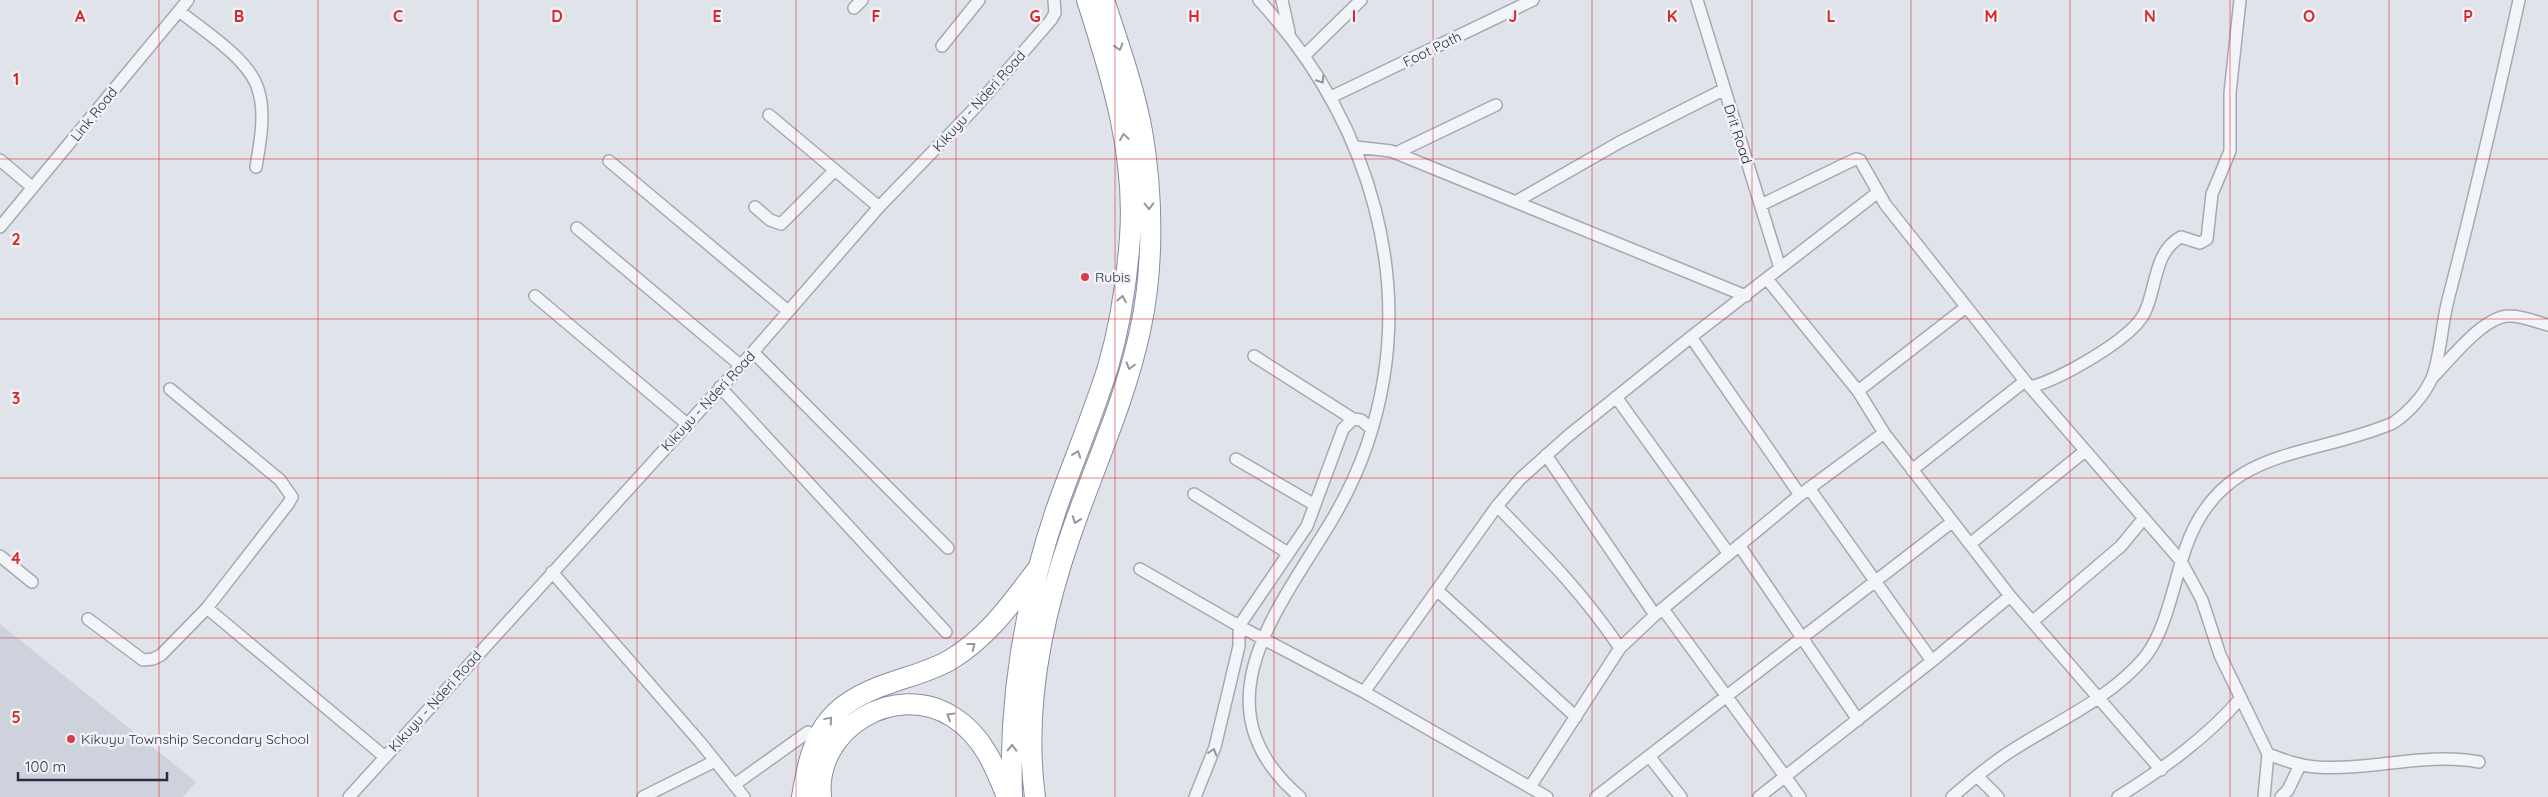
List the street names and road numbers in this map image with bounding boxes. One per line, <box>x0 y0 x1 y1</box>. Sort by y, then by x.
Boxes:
street label: Foot Path <box>1400 27 1464 71</box>
street label: Kikuyu - Nderi Road <box>929 47 1029 155</box>
street label: Link Road <box>67 83 121 145</box>
street label: Drit Road <box>1720 102 1756 166</box>
street label: Kikuyu - Nderi Road <box>657 347 759 455</box>
street label: Kikuyu - Nderi Road <box>385 647 485 755</box>

